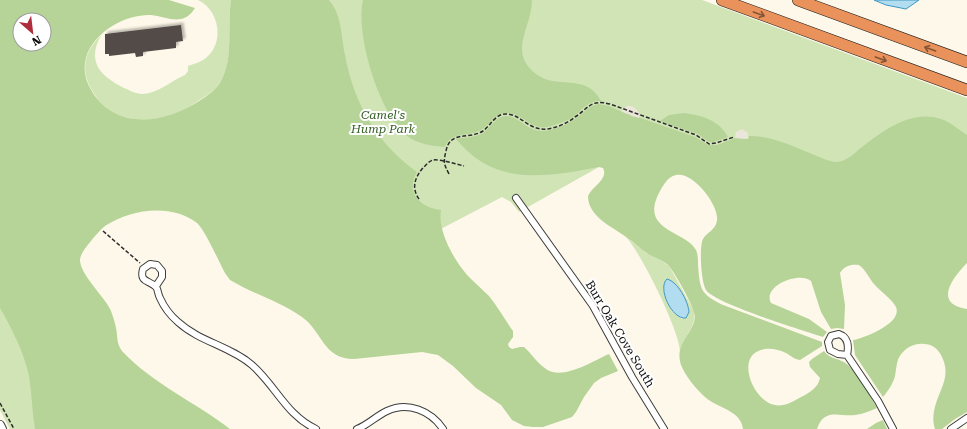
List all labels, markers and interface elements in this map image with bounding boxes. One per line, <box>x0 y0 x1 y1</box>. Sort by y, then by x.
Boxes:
one-way arrow <box>753 10 765 18</box>
north arrow <box>12 12 52 52</box>
text: N <box>29 33 43 48</box>
one-way arrow <box>924 45 937 52</box>
one-way arrow <box>875 55 887 63</box>
park label: Camel's Hump Park <box>350 108 416 136</box>
street label: Burr Oak Cove South <box>583 278 658 390</box>

